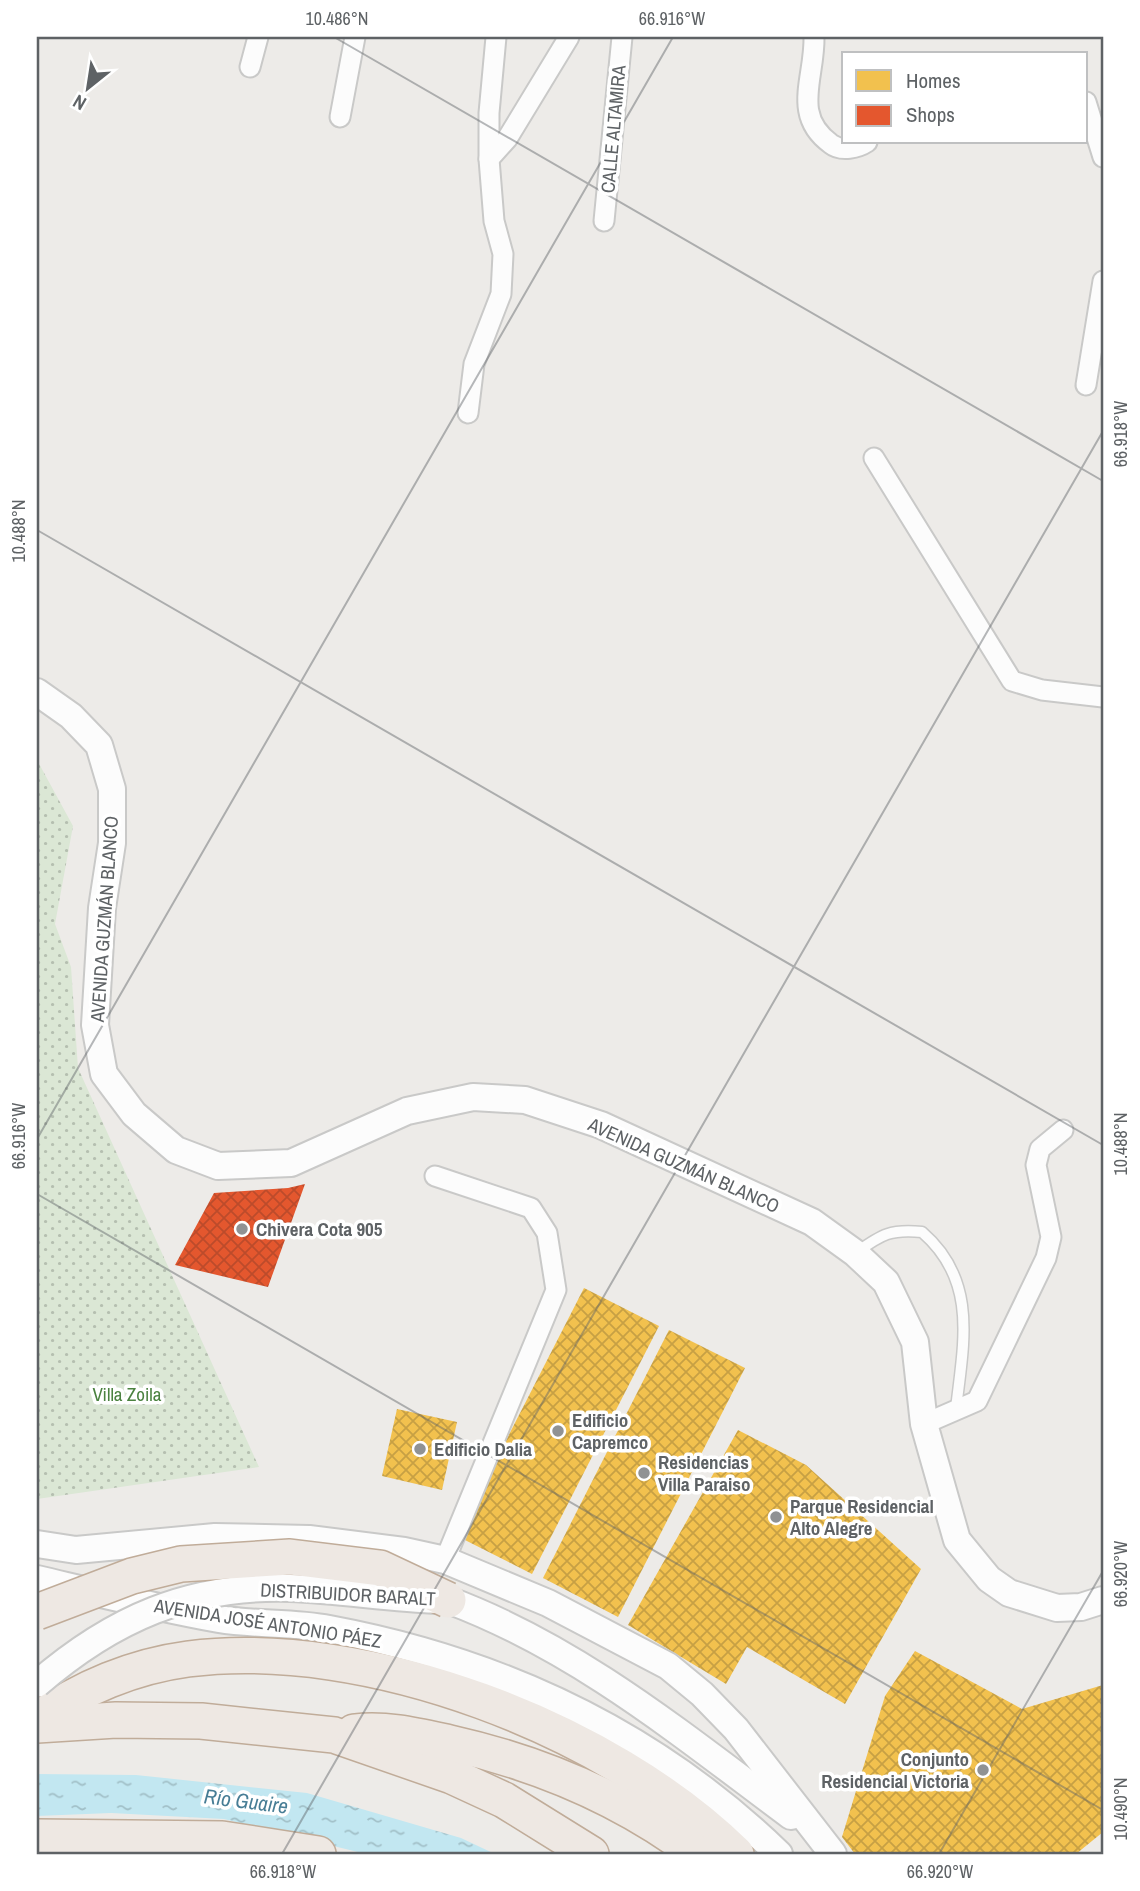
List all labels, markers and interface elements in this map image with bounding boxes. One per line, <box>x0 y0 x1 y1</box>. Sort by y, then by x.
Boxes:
text: 10.486°N <box>306 6 369 31</box>
text: 66.916°W <box>639 6 705 31</box>
north arrow <box>52 52 122 122</box>
legend <box>842 52 1088 144</box>
street label: CALLE ALTAMIRA <box>594 63 632 194</box>
text: Homes <box>906 66 961 95</box>
text: N <box>68 89 91 117</box>
text: Shops <box>906 100 955 129</box>
text: 66.918°W <box>1108 401 1133 467</box>
text: 10.488°N <box>6 500 31 563</box>
street label: AVENIDA GUZMÁN BLANCO <box>84 815 124 1024</box>
text: 66.916°W <box>6 1103 31 1169</box>
street label: AVENIDA GUZMÁN BLANCO <box>583 1111 784 1219</box>
text: 10.488°N <box>1108 1113 1133 1176</box>
place label: Chivera Cota 905 <box>256 1216 383 1242</box>
marker: Chivera Cota 905 <box>234 1221 250 1237</box>
park label: Villa Zoila <box>92 1381 162 1407</box>
place label: Edificio Capremco <box>572 1407 648 1455</box>
marker: Edificio Capremco <box>550 1423 566 1439</box>
place label: Edificio Dalia <box>434 1436 532 1462</box>
marker: Edificio Dalia <box>412 1441 428 1457</box>
place label: Residencias Villa Paraiso <box>658 1449 750 1497</box>
marker: Residencias Villa Paraiso <box>636 1465 652 1481</box>
place label: Parque Residencial Alto Alegre <box>790 1493 934 1541</box>
marker: Parque Residencial Alto Alegre <box>768 1509 784 1525</box>
text: 66.920°W <box>1108 1541 1133 1607</box>
street label: DISTRIBUIDOR BARALT <box>260 1576 437 1612</box>
street label: AVENIDA JOSÉ ANTONIO PÁEZ <box>152 1592 384 1654</box>
place label: Conjunto Residencial Victoria <box>821 1746 969 1794</box>
marker: Conjunto Residencial Victoria <box>975 1762 991 1778</box>
text: 10.490°N <box>1108 1778 1133 1841</box>
water label: Río Guaire <box>202 1781 290 1821</box>
text: 66.918°W <box>250 1859 316 1884</box>
text: 66.920°W <box>907 1859 973 1884</box>

